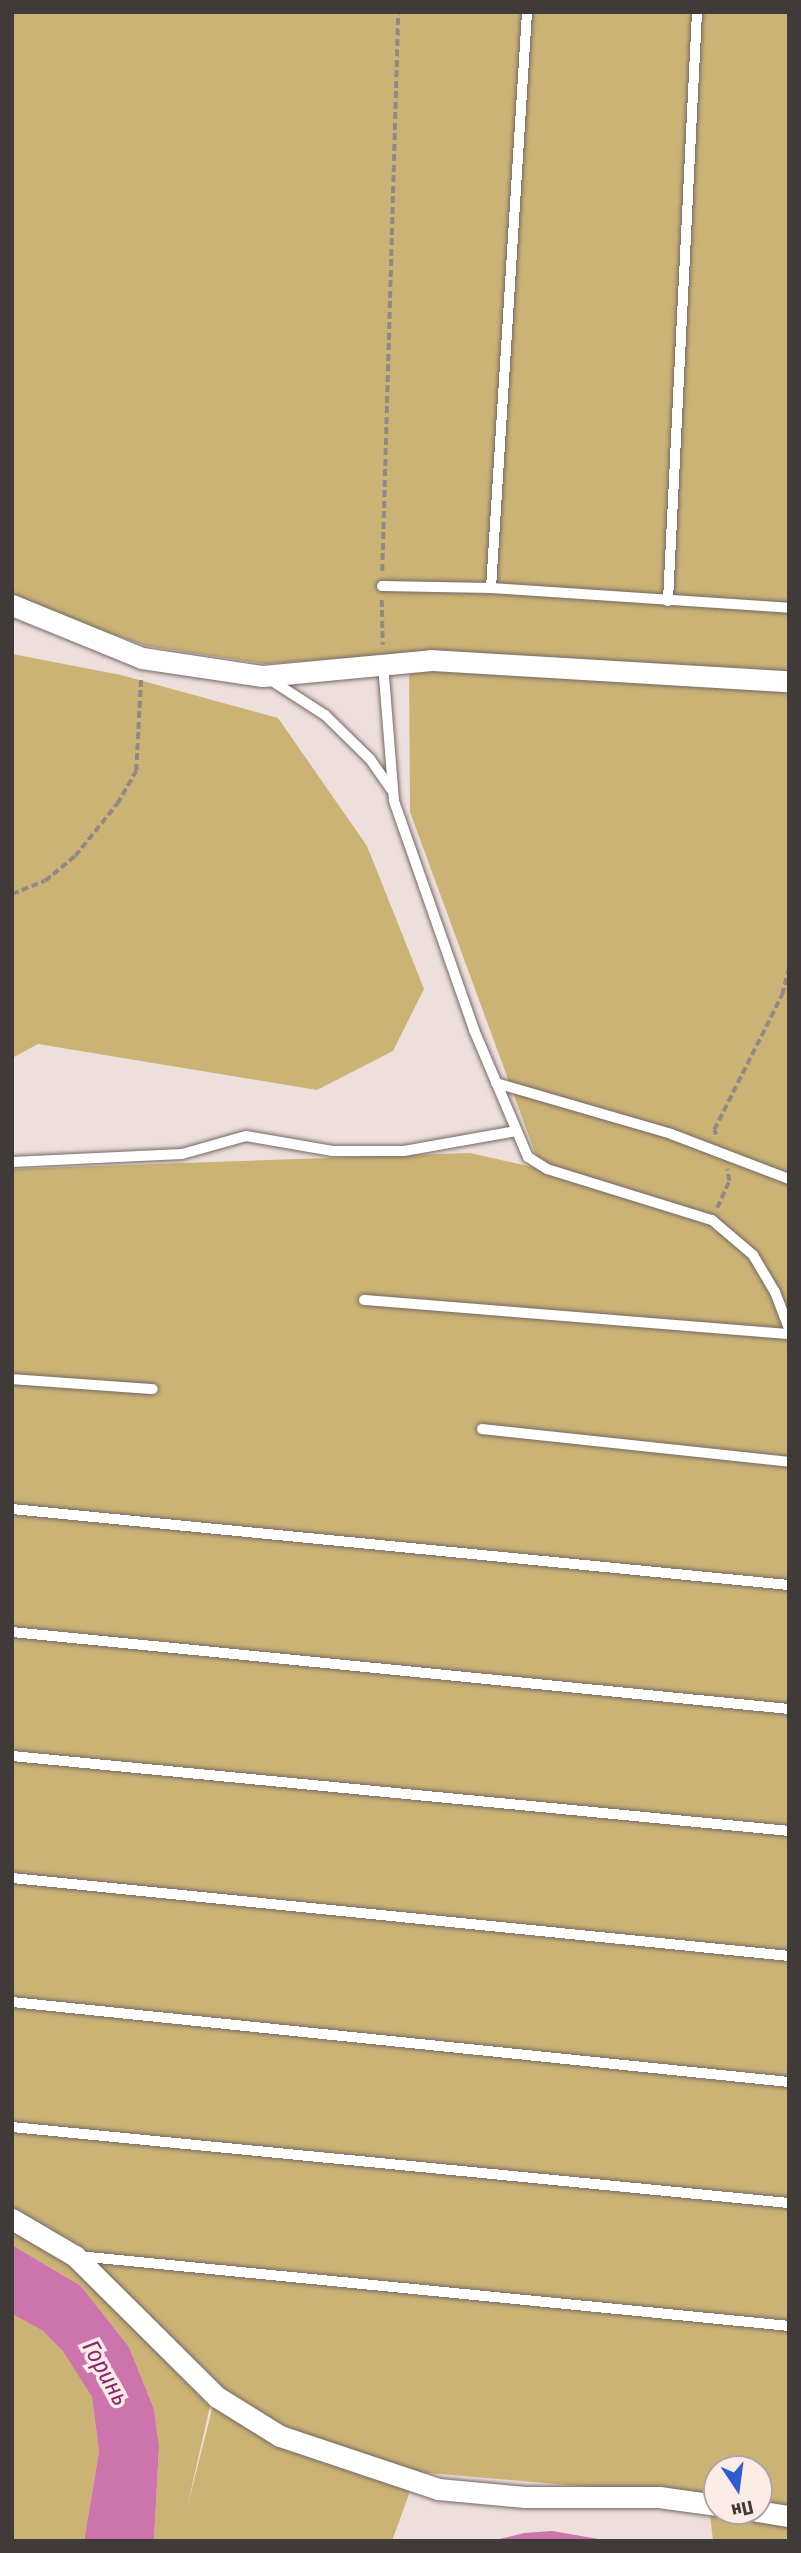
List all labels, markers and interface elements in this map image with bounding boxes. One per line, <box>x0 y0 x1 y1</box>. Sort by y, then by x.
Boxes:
water label: Горинь <box>75 2335 135 2411</box>
north arrow <box>703 2455 773 2525</box>
text: Пн <box>729 2495 755 2523</box>

